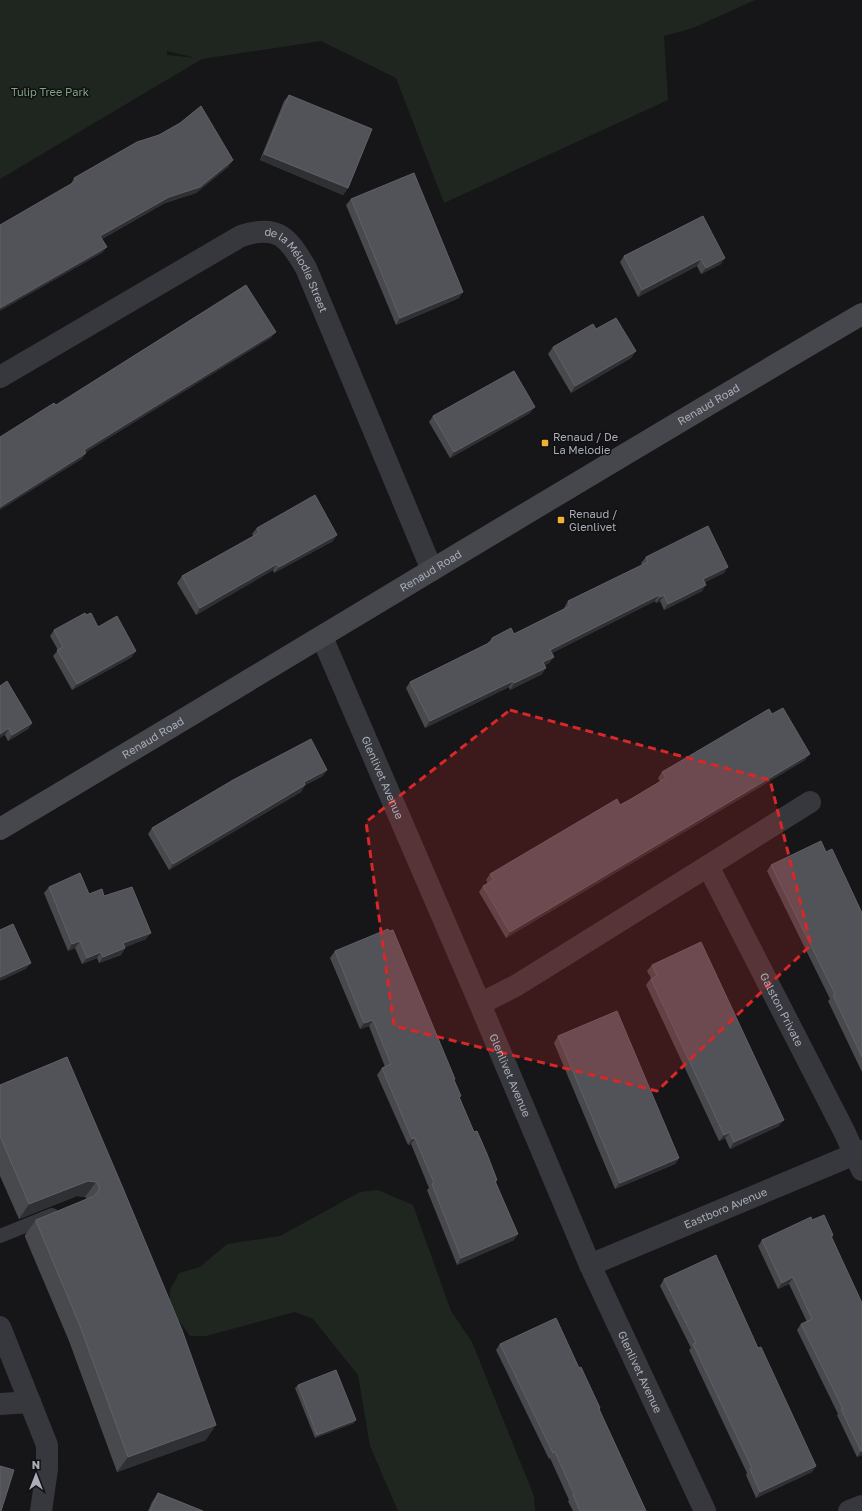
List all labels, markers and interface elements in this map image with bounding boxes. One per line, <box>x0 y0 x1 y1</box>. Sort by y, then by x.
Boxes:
park label: Tulip Tree Park <box>11 85 89 98</box>
street label: de la Mélodie Street <box>264 224 331 314</box>
street label: Renaud Road <box>675 381 742 427</box>
place label: Renaud / De La Melodie <box>553 430 618 456</box>
marker: Renaud / De La Melodie <box>540 438 550 448</box>
place label: Renaud / Glenlivet <box>569 507 617 533</box>
marker: Renaud / Glenlivet <box>556 515 566 525</box>
street label: Renaud Road <box>397 547 464 594</box>
street label: Renaud Road <box>119 714 186 761</box>
street label: Glenlivet Avenue <box>359 734 407 821</box>
street label: Galston Private <box>758 970 806 1048</box>
street label: Glenlivet Avenue <box>487 1032 534 1119</box>
street label: Eastboro Avenue <box>682 1185 769 1231</box>
street label: Glenlivet Avenue <box>616 1329 665 1415</box>
north arrow <box>16 1455 56 1495</box>
text: N <box>32 1458 40 1471</box>

